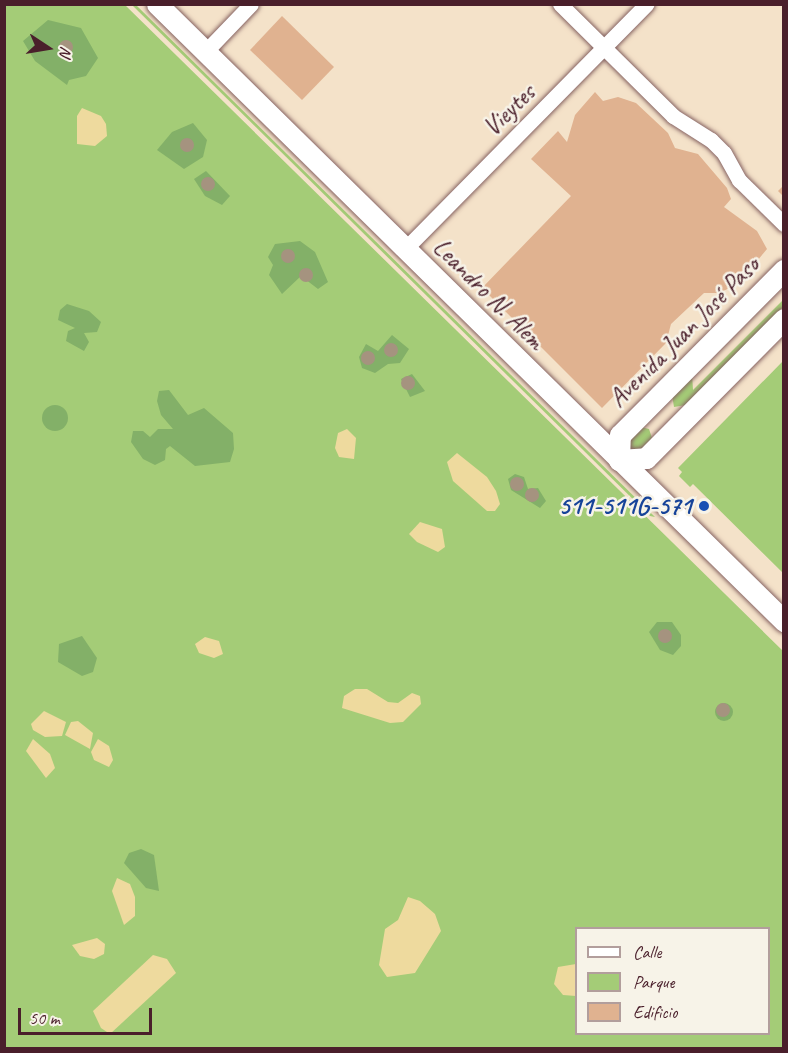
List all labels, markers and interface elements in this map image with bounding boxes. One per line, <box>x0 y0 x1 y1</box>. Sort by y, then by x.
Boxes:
north arrow <box>18 18 78 78</box>
text: N <box>55 45 76 59</box>
street label: Vieytes <box>476 77 542 143</box>
street label: Leandro N. Alem <box>427 232 551 356</box>
street label: Avenida Juan José Paso <box>602 250 766 414</box>
place label: 511-511G-571 <box>558 490 692 522</box>
marker: 511-511G-571 <box>697 499 711 513</box>
legend <box>575 927 770 1035</box>
text: Calle <box>633 941 661 963</box>
text: Parque <box>633 971 674 993</box>
scale bar <box>21 996 154 1034</box>
text: Edificio <box>633 1001 677 1023</box>
text: 50 m <box>29 1007 60 1029</box>

